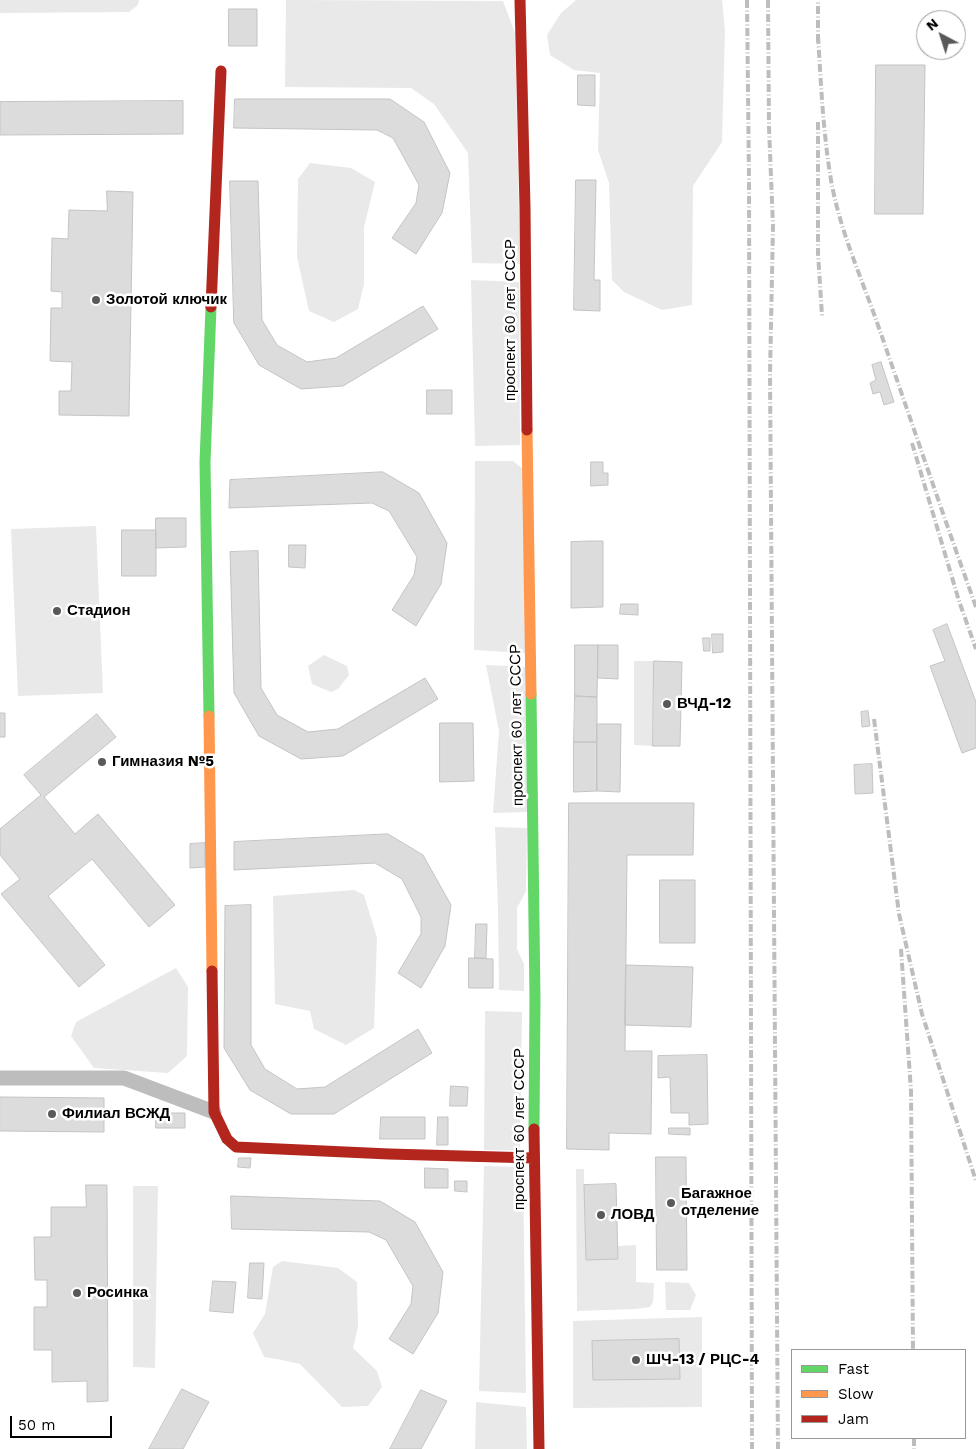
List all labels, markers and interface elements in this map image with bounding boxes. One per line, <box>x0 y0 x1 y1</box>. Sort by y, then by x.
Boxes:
north arrow <box>916 10 966 60</box>
text: N <box>923 15 941 34</box>
street label: проспект 60 лет СССР <box>502 239 520 401</box>
place label: Золотой ключик <box>106 291 227 309</box>
marker: Золотой ключик <box>90 294 102 306</box>
place label: Стадион <box>67 602 130 620</box>
marker: Стадион <box>51 605 63 617</box>
street label: проспект 60 лет СССР <box>507 644 527 806</box>
place label: ВЧД-12 <box>677 695 731 713</box>
marker: ВЧД-12 <box>661 698 673 710</box>
place label: Гимназия №5 <box>112 753 214 771</box>
marker: Гимназия №5 <box>96 756 108 768</box>
street label: проспект 60 лет СССР <box>511 1048 529 1210</box>
place label: Филиал ВСЖД <box>62 1105 170 1123</box>
marker: Филиал ВСЖД <box>46 1108 58 1120</box>
place label: Багажное отделение <box>681 1185 759 1220</box>
marker: Багажное отделение <box>665 1197 677 1209</box>
place label: ЛОВД <box>611 1206 655 1224</box>
marker: ЛОВД <box>595 1209 607 1221</box>
place label: Росинка <box>87 1284 148 1302</box>
marker: Росинка <box>71 1287 83 1299</box>
legend <box>791 1349 966 1439</box>
place label: ШЧ-13 / РЦС-4 <box>646 1351 759 1369</box>
marker: ШЧ-13 / РЦС-4 <box>630 1354 642 1366</box>
text: Fast <box>838 1360 869 1378</box>
text: Slow <box>838 1385 874 1403</box>
scale bar <box>12 1406 115 1438</box>
text: Jam <box>838 1410 869 1428</box>
text: 50 m <box>18 1416 55 1434</box>

